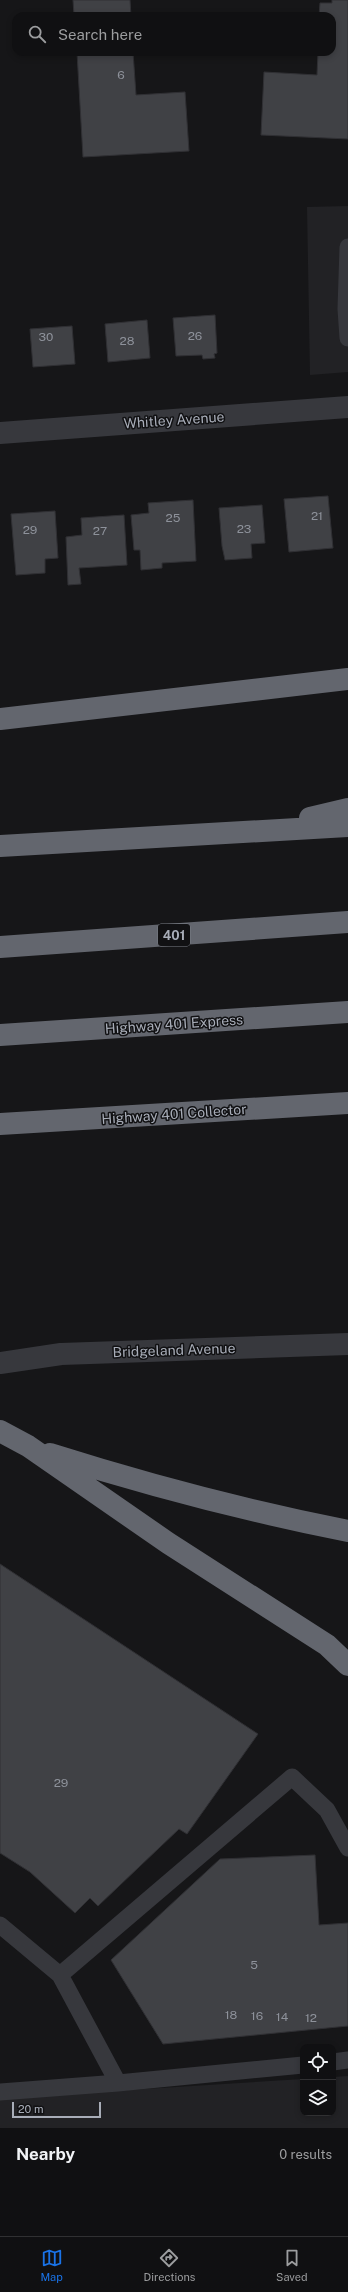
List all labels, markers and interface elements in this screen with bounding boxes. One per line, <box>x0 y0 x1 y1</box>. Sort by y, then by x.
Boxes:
search box <box>12 12 336 56</box>
icon: search <box>26 23 48 45</box>
text: Search here <box>58 26 142 43</box>
house number: 6 <box>117 68 125 82</box>
house number: 26 <box>188 329 202 343</box>
house number: 30 <box>39 330 53 344</box>
house number: 28 <box>120 334 135 348</box>
street label: Whitley Avenue <box>123 408 225 432</box>
house number: 21 <box>311 509 323 523</box>
house number: 25 <box>166 511 181 525</box>
house number: 23 <box>237 522 251 536</box>
house number: 29 <box>23 523 37 537</box>
house number: 27 <box>93 524 107 538</box>
road number: 401 <box>158 924 190 946</box>
street label: Highway 401 Express <box>104 1011 244 1037</box>
street label: Highway 401 Collector <box>101 1101 247 1127</box>
street label: Bridgeland Avenue <box>112 1340 236 1360</box>
house number: 29 <box>54 1776 68 1790</box>
house number: 5 <box>250 1958 258 1972</box>
house number: 18 <box>225 2008 238 2022</box>
house number: 16 <box>251 2009 263 2023</box>
house number: 14 <box>276 2010 289 2024</box>
house number: 12 <box>305 2011 317 2025</box>
map controls <box>300 2044 336 2116</box>
button: locate <box>300 2044 336 2080</box>
button: layers <box>300 2080 336 2116</box>
scale bar <box>12 2100 101 2119</box>
text: 20 m <box>18 2103 43 2115</box>
text: Nearby <box>16 2144 75 2164</box>
text: 0 results <box>279 2147 332 2162</box>
tab: Map <box>40 2247 63 2283</box>
tab: Directions <box>144 2247 195 2283</box>
tab: Saved <box>276 2247 308 2283</box>

